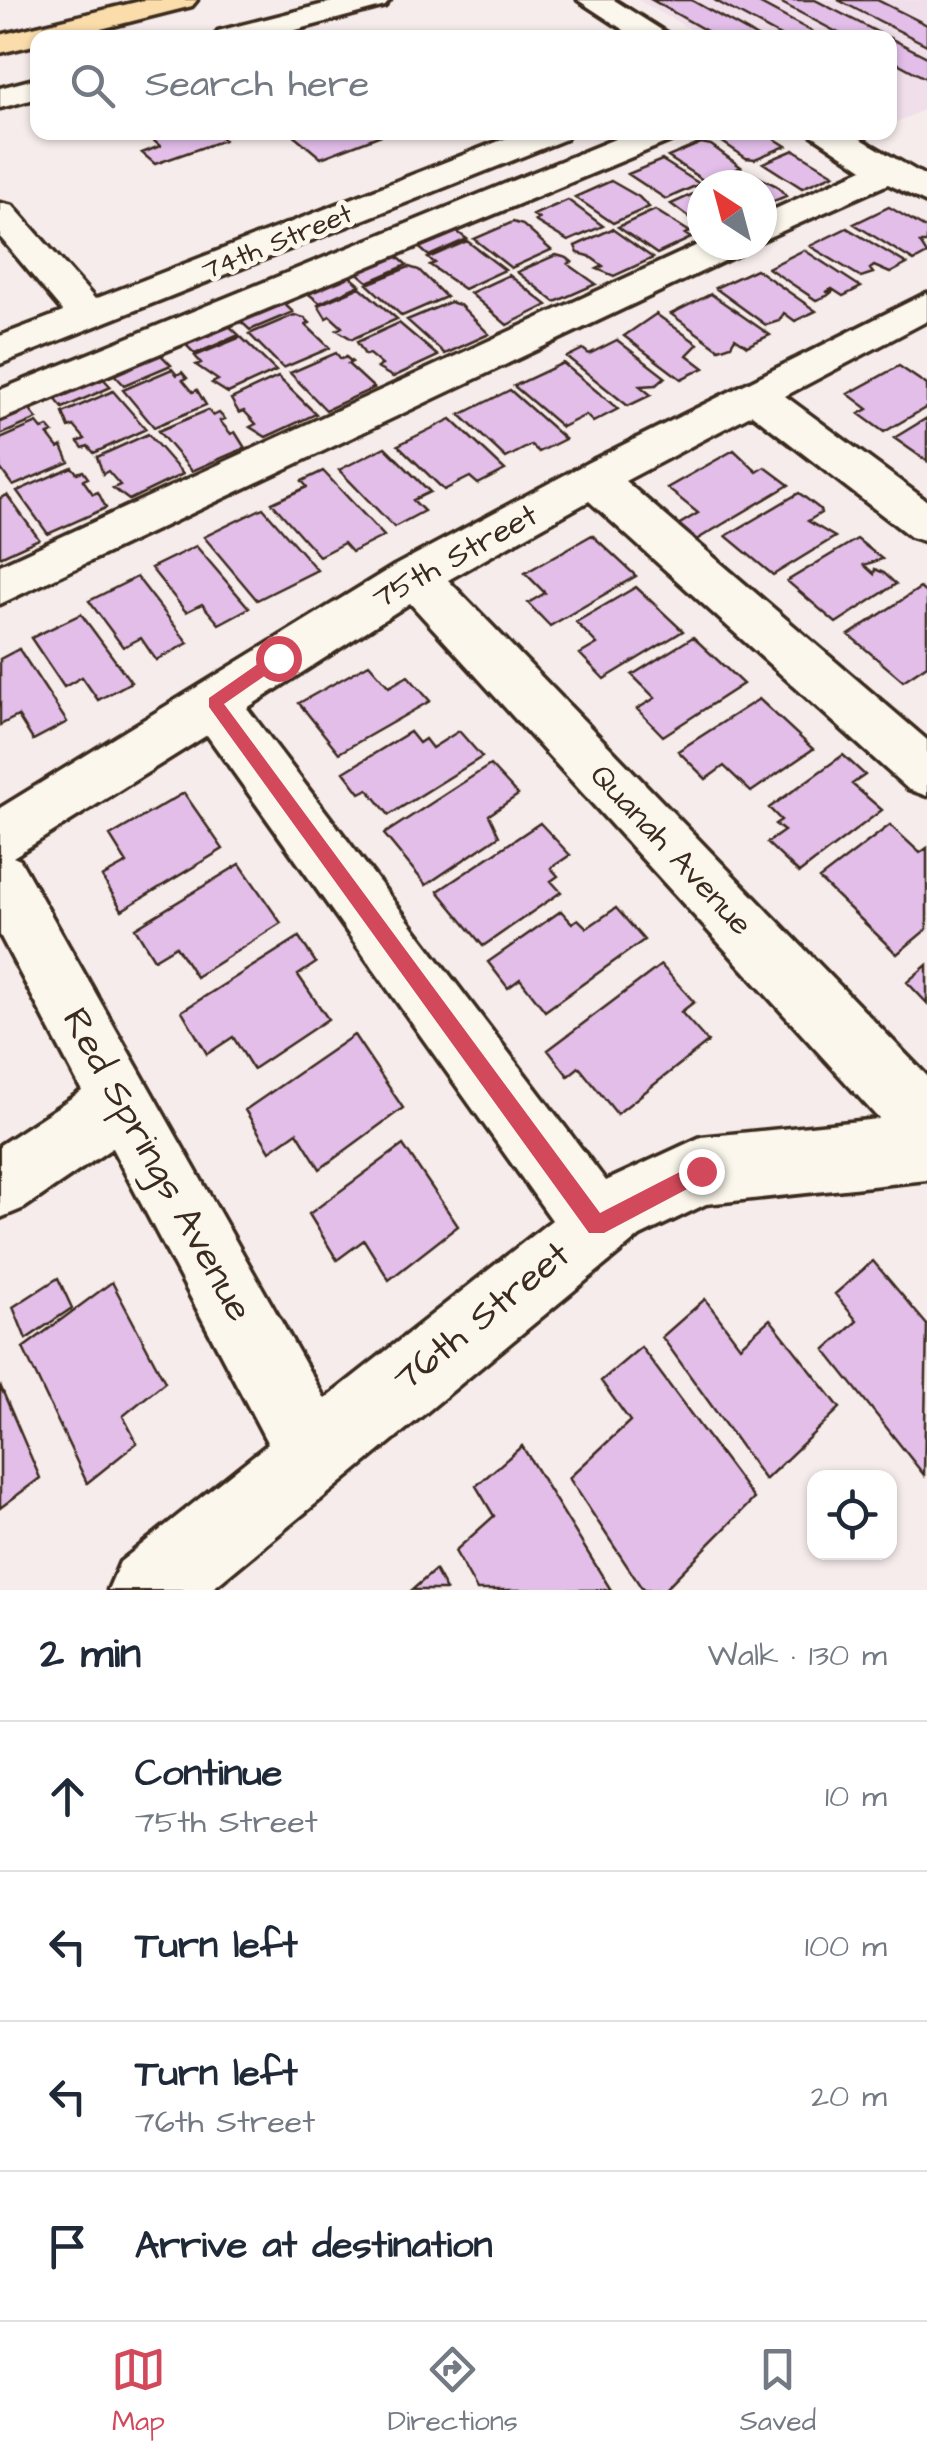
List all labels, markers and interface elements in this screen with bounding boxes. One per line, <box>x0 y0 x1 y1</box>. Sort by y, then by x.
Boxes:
search box <box>30 30 897 140</box>
icon: search <box>65 58 120 113</box>
text: Search here <box>145 59 369 111</box>
north arrow <box>687 170 777 260</box>
street label: 74th Street <box>196 194 359 290</box>
street label: 75th Street <box>364 493 546 621</box>
route start <box>256 636 302 682</box>
street label: Quanah Avenue <box>579 754 763 946</box>
street label: Red Springs Avenue <box>49 999 265 1331</box>
route end <box>679 1149 725 1195</box>
street label: 76th Street <box>383 1230 581 1404</box>
map controls <box>807 1470 897 1560</box>
button: locate <box>807 1470 897 1560</box>
text: 2 min <box>40 1626 141 1684</box>
text: Walk · 130 m <box>708 1633 887 1678</box>
text: Continue <box>135 1748 282 1800</box>
icon: ahead <box>40 1769 95 1824</box>
text: 10 m <box>825 1774 887 1819</box>
text: 75th Street <box>135 1800 318 1845</box>
icon: left <box>40 1919 95 1974</box>
text: Turn left <box>135 1920 298 1972</box>
text: 100 m <box>805 1924 887 1969</box>
text: Turn left <box>135 2048 298 2100</box>
icon: left <box>40 2069 95 2124</box>
text: 20 m <box>811 2074 887 2119</box>
text: 76th Street <box>135 2100 315 2145</box>
icon: arrive <box>40 2219 95 2274</box>
text: Arrive at destination <box>135 2220 492 2272</box>
tab: Map <box>111 2342 166 2441</box>
tab: Directions <box>388 2342 518 2441</box>
tab: Saved <box>740 2342 816 2441</box>

